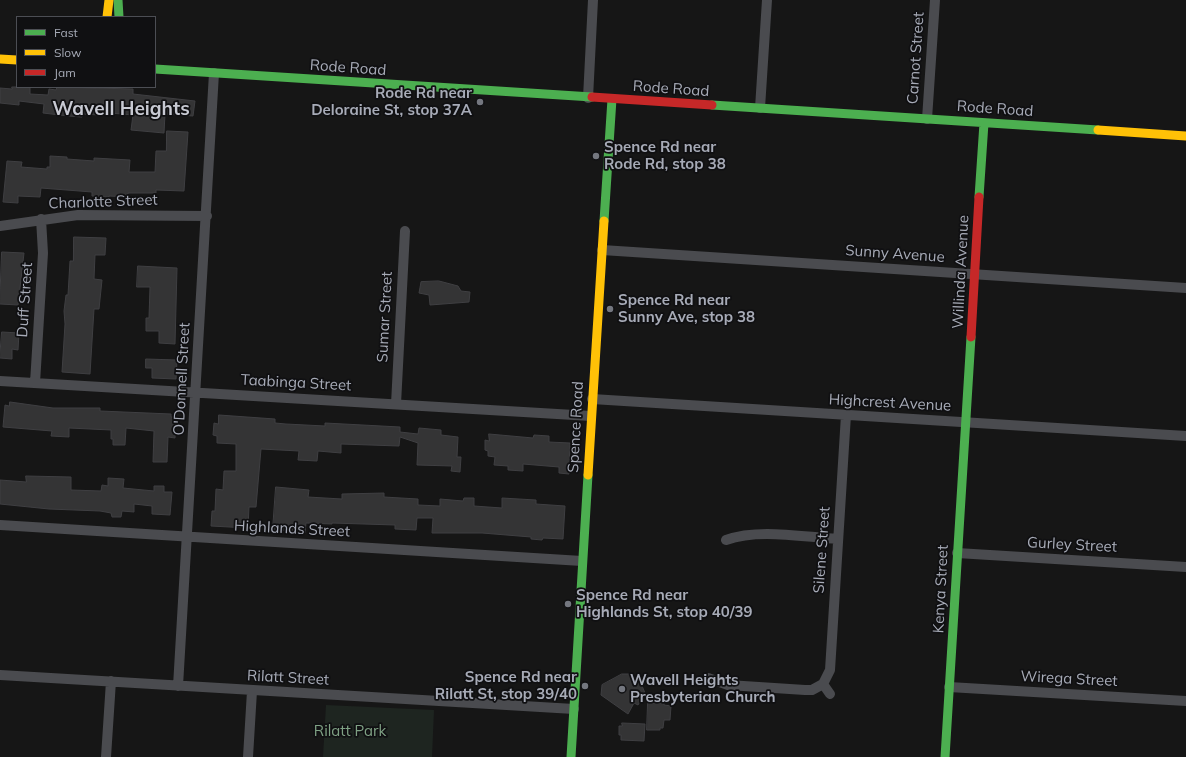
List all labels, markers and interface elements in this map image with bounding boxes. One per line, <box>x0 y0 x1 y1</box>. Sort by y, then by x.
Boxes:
street label: Carnot Street <box>904 11 928 105</box>
legend <box>16 16 156 88</box>
text: Fast <box>54 25 78 40</box>
text: Slow <box>54 45 82 60</box>
street label: Rode Road <box>309 56 387 80</box>
text: Jam <box>54 65 76 80</box>
street label: Rode Road <box>632 77 710 101</box>
place label: Rode Rd near Deloraine St, stop 37A <box>311 84 472 119</box>
marker: Rode Rd near Deloraine St, stop 37A <box>475 97 485 107</box>
street label: Rode Road <box>956 97 1034 121</box>
district label: Wavell Heights <box>52 98 190 120</box>
place label: Spence Rd near Rode Rd, stop 38 <box>604 138 726 173</box>
marker: Spence Rd near Rode Rd, stop 38 <box>591 151 601 161</box>
street label: Charlotte Street <box>48 191 158 213</box>
street label: Willinda Avenue <box>949 215 973 329</box>
street label: Sunny Avenue <box>845 242 945 266</box>
street label: Duff Street <box>13 262 37 338</box>
street label: Sumar Street <box>374 271 396 363</box>
place label: Spence Rd near Sunny Ave, stop 38 <box>618 291 755 326</box>
marker: Spence Rd near Sunny Ave, stop 38 <box>605 304 615 314</box>
street label: O'Donnell Street <box>170 322 194 436</box>
street label: Taabinga Street <box>240 371 352 395</box>
street label: Spence Road <box>565 381 587 473</box>
street label: Highcrest Avenue <box>828 391 952 415</box>
street label: Silene Street <box>810 506 834 594</box>
street label: Highlands Street <box>234 517 350 541</box>
street label: Gurley Street <box>1027 534 1117 556</box>
street label: Kenya Street <box>930 544 952 634</box>
place label: Spence Rd near Highlands St, stop 40/39 <box>576 586 753 621</box>
marker: Spence Rd near Highlands St, stop 40/39 <box>563 599 573 609</box>
street label: Rilatt Street <box>246 667 330 689</box>
street label: Wirega Street <box>1020 667 1118 691</box>
place label: Spence Rd near Rilatt St, stop 39/40 <box>435 668 577 703</box>
place label: Wavell Heights Presbyterian Church <box>630 671 776 706</box>
marker: Spence Rd near Rilatt St, stop 39/40 <box>580 681 590 691</box>
marker: Wavell Heights Presbyterian Church <box>617 684 627 694</box>
park label: Rilatt Park <box>314 722 386 740</box>

